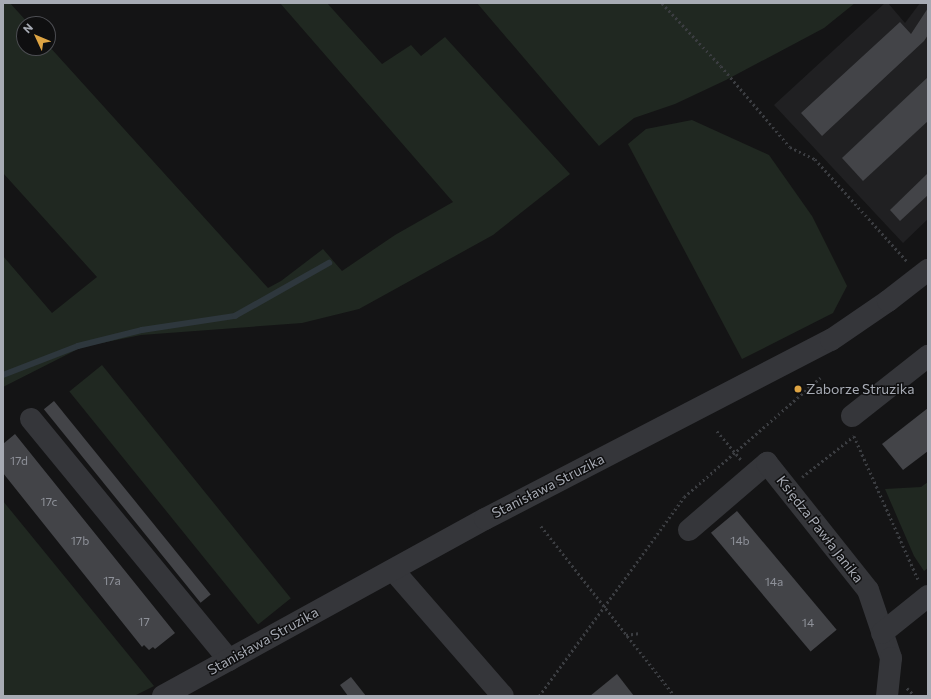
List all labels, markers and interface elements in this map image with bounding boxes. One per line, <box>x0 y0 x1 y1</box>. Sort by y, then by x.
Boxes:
north arrow <box>16 16 56 56</box>
text: N <box>20 21 35 36</box>
place label: Zaborze Struzika <box>806 381 915 397</box>
marker: Zaborze Struzika <box>793 384 803 394</box>
street label: Stanisława Struzika <box>489 450 607 522</box>
house number: 17d <box>10 454 28 468</box>
street label: Księdza Pawła Janika <box>773 472 867 586</box>
house number: 17c <box>41 495 57 509</box>
house number: 17b <box>71 534 89 548</box>
house number: 14b <box>730 534 750 548</box>
house number: 17a <box>103 574 121 588</box>
house number: 14a <box>765 575 783 589</box>
street label: Stanisława Struzika <box>205 604 321 678</box>
house number: 17 <box>138 615 150 629</box>
house number: 14 <box>802 616 814 630</box>

